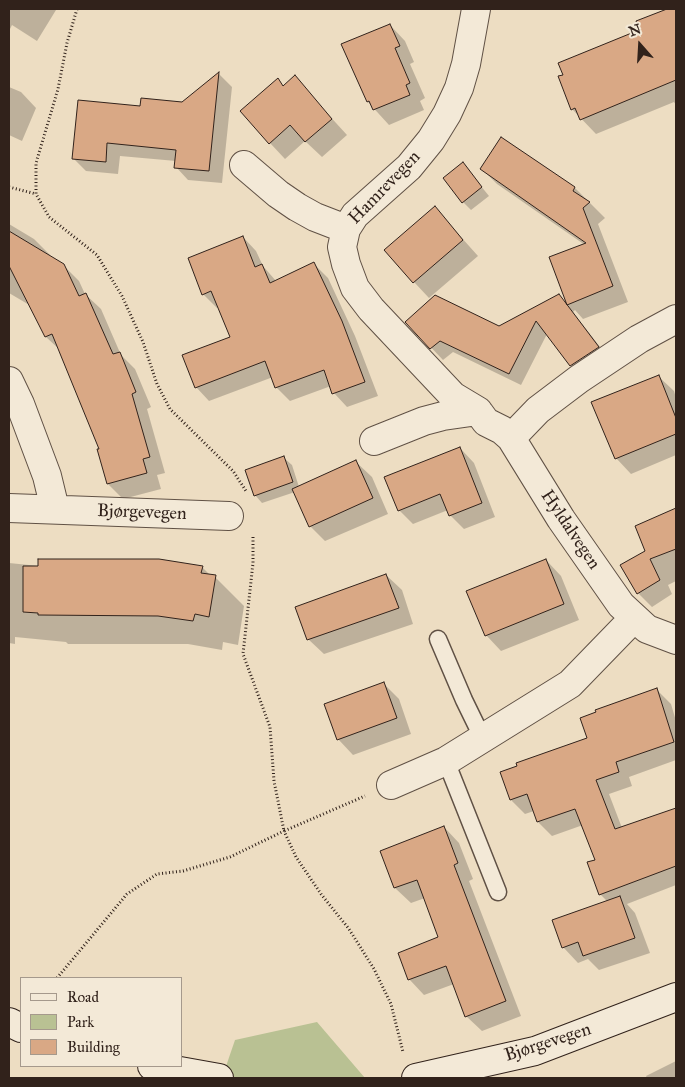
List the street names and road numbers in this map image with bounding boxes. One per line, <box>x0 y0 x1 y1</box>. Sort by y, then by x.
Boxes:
street label: Hamrevegen <box>345 147 425 229</box>
street label: Hyldalvegen <box>536 486 604 574</box>
street label: Bjørgevegen <box>97 501 187 525</box>
street label: Bjørgevegen <box>502 1019 594 1067</box>

